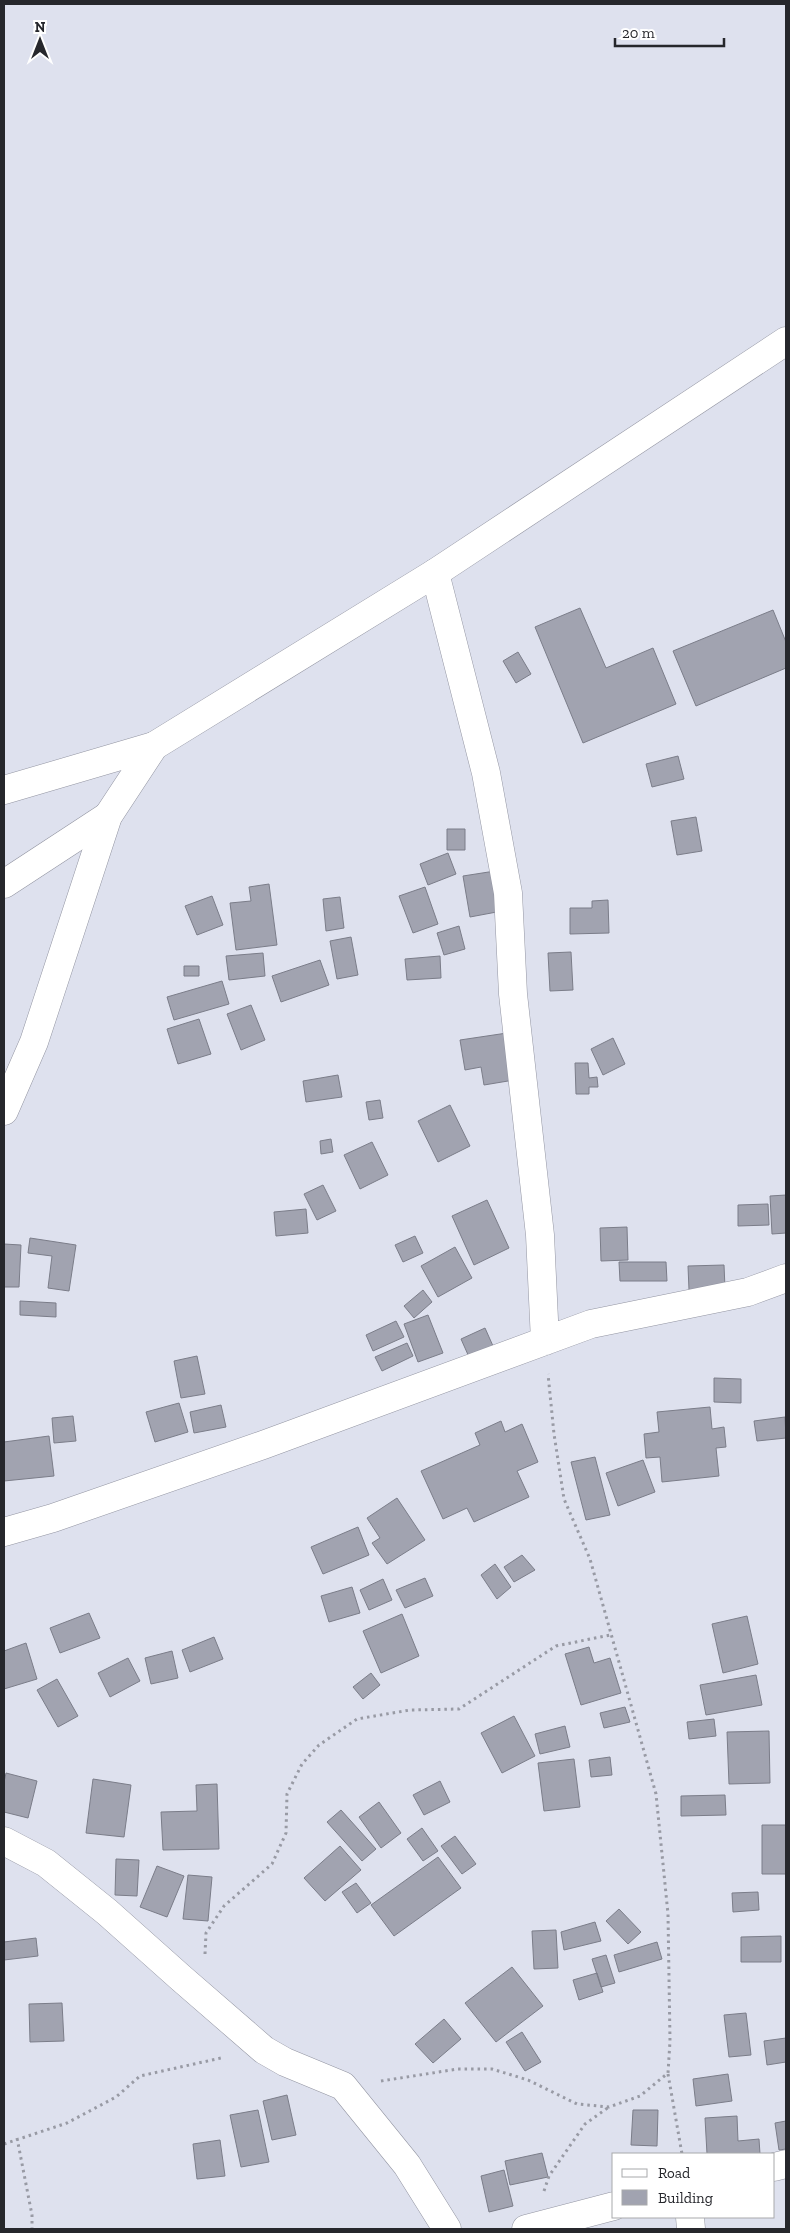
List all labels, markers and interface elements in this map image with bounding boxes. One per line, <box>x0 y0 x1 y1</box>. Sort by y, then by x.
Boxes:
north arrow <box>15 15 65 65</box>
scale bar <box>615 15 724 47</box>
text: N <box>35 19 46 36</box>
text: 20 m <box>622 24 655 42</box>
legend <box>612 2153 775 2218</box>
text: Road <box>658 2164 691 2182</box>
text: Building <box>658 2189 713 2207</box>

